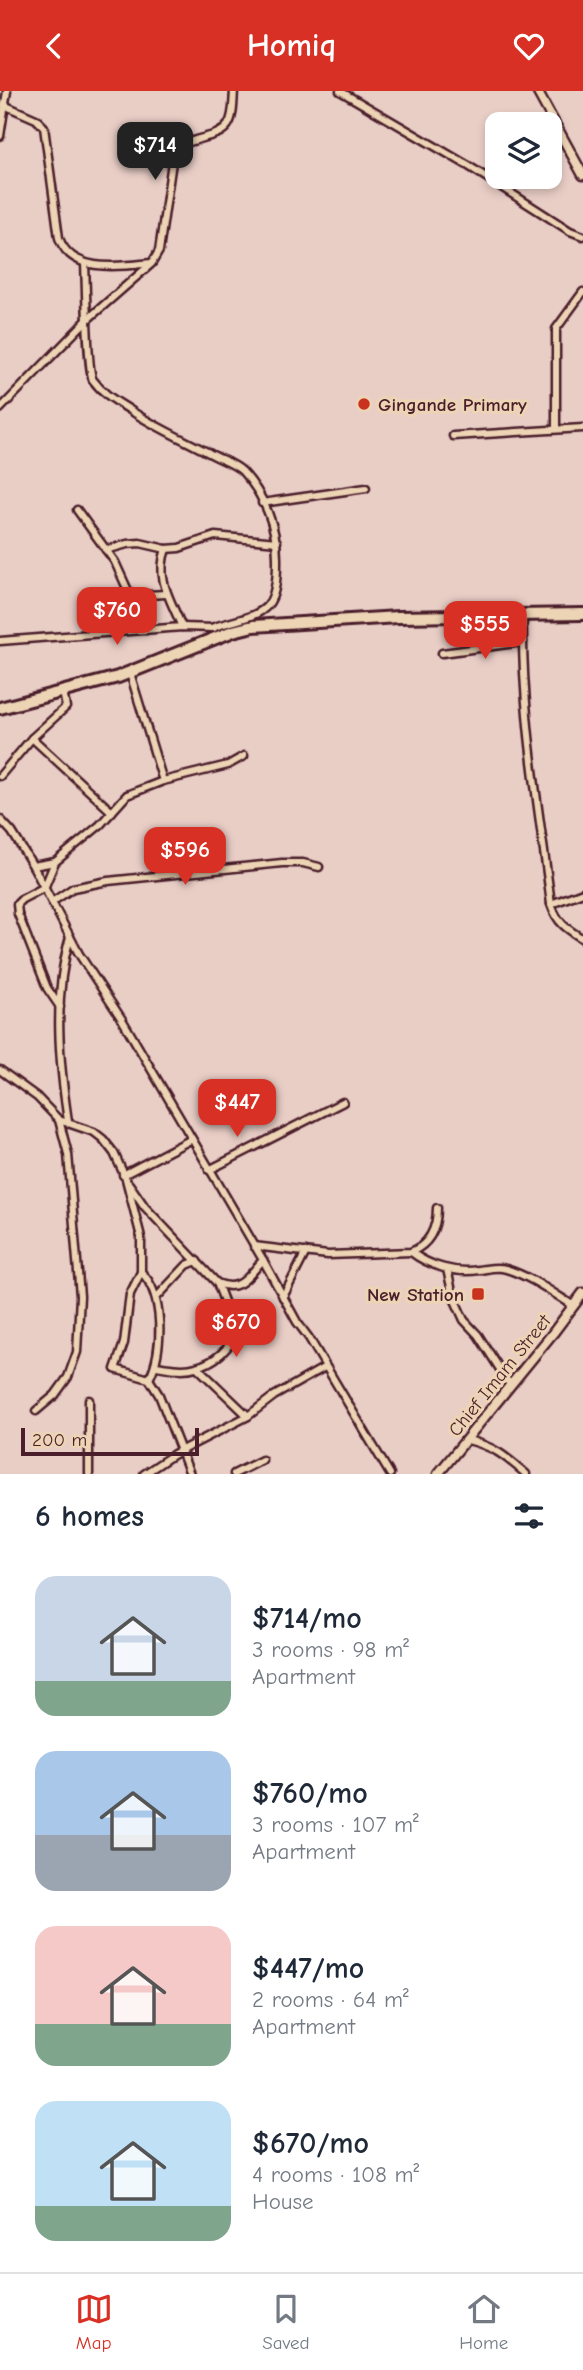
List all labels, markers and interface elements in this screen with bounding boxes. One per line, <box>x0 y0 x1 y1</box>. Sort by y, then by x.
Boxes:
icon: back <box>35 27 73 65</box>
text: Homiq <box>247 27 336 64</box>
icon: heart <box>510 27 548 65</box>
map controls <box>485 112 562 189</box>
button: layers <box>485 112 562 189</box>
pin: $714 <box>114 123 196 182</box>
text: $714 <box>133 131 177 158</box>
place label: Gingande Primary <box>378 394 527 416</box>
marker: Gingande Primary <box>356 396 372 412</box>
pin: $760 <box>76 587 158 647</box>
text: $760 <box>93 596 141 623</box>
pin: $555 <box>444 601 526 661</box>
text: $555 <box>460 610 510 637</box>
pin: $596 <box>144 827 226 887</box>
text: $596 <box>160 836 210 863</box>
pin: $447 <box>196 1079 278 1139</box>
text: $447 <box>214 1088 260 1115</box>
place label: New Station <box>367 1284 464 1306</box>
marker: New Station <box>470 1286 486 1302</box>
pin: $670 <box>195 1299 277 1359</box>
text: $670 <box>211 1308 261 1335</box>
street label: Chief Imam Street <box>444 1310 556 1441</box>
scale bar <box>21 1425 200 1457</box>
text: 200 m <box>32 1429 87 1451</box>
icon: filters <box>510 1497 548 1535</box>
text: 6 homes <box>35 1499 144 1534</box>
text: $714/mo <box>252 1601 362 1636</box>
icon: home <box>91 1604 175 1688</box>
text: 3 rooms · 98 m² <box>252 1636 409 1663</box>
text: Apartment <box>252 1663 355 1690</box>
text: $760/mo <box>252 1776 368 1811</box>
icon: home <box>91 1779 175 1863</box>
text: 3 rooms · 107 m² <box>252 1811 419 1838</box>
text: Apartment <box>252 1838 355 1865</box>
text: $447/mo <box>252 1951 364 1986</box>
icon: home <box>91 1954 175 2038</box>
text: 2 rooms · 64 m² <box>252 1986 409 2013</box>
text: Apartment <box>252 2013 355 2040</box>
text: $670/mo <box>252 2126 369 2161</box>
icon: home <box>91 2129 175 2213</box>
text: 4 rooms · 108 m² <box>252 2161 419 2188</box>
text: House <box>252 2188 314 2215</box>
tab: Map <box>75 2290 113 2354</box>
tab: Saved <box>262 2290 310 2354</box>
tab: Home <box>459 2290 508 2354</box>

